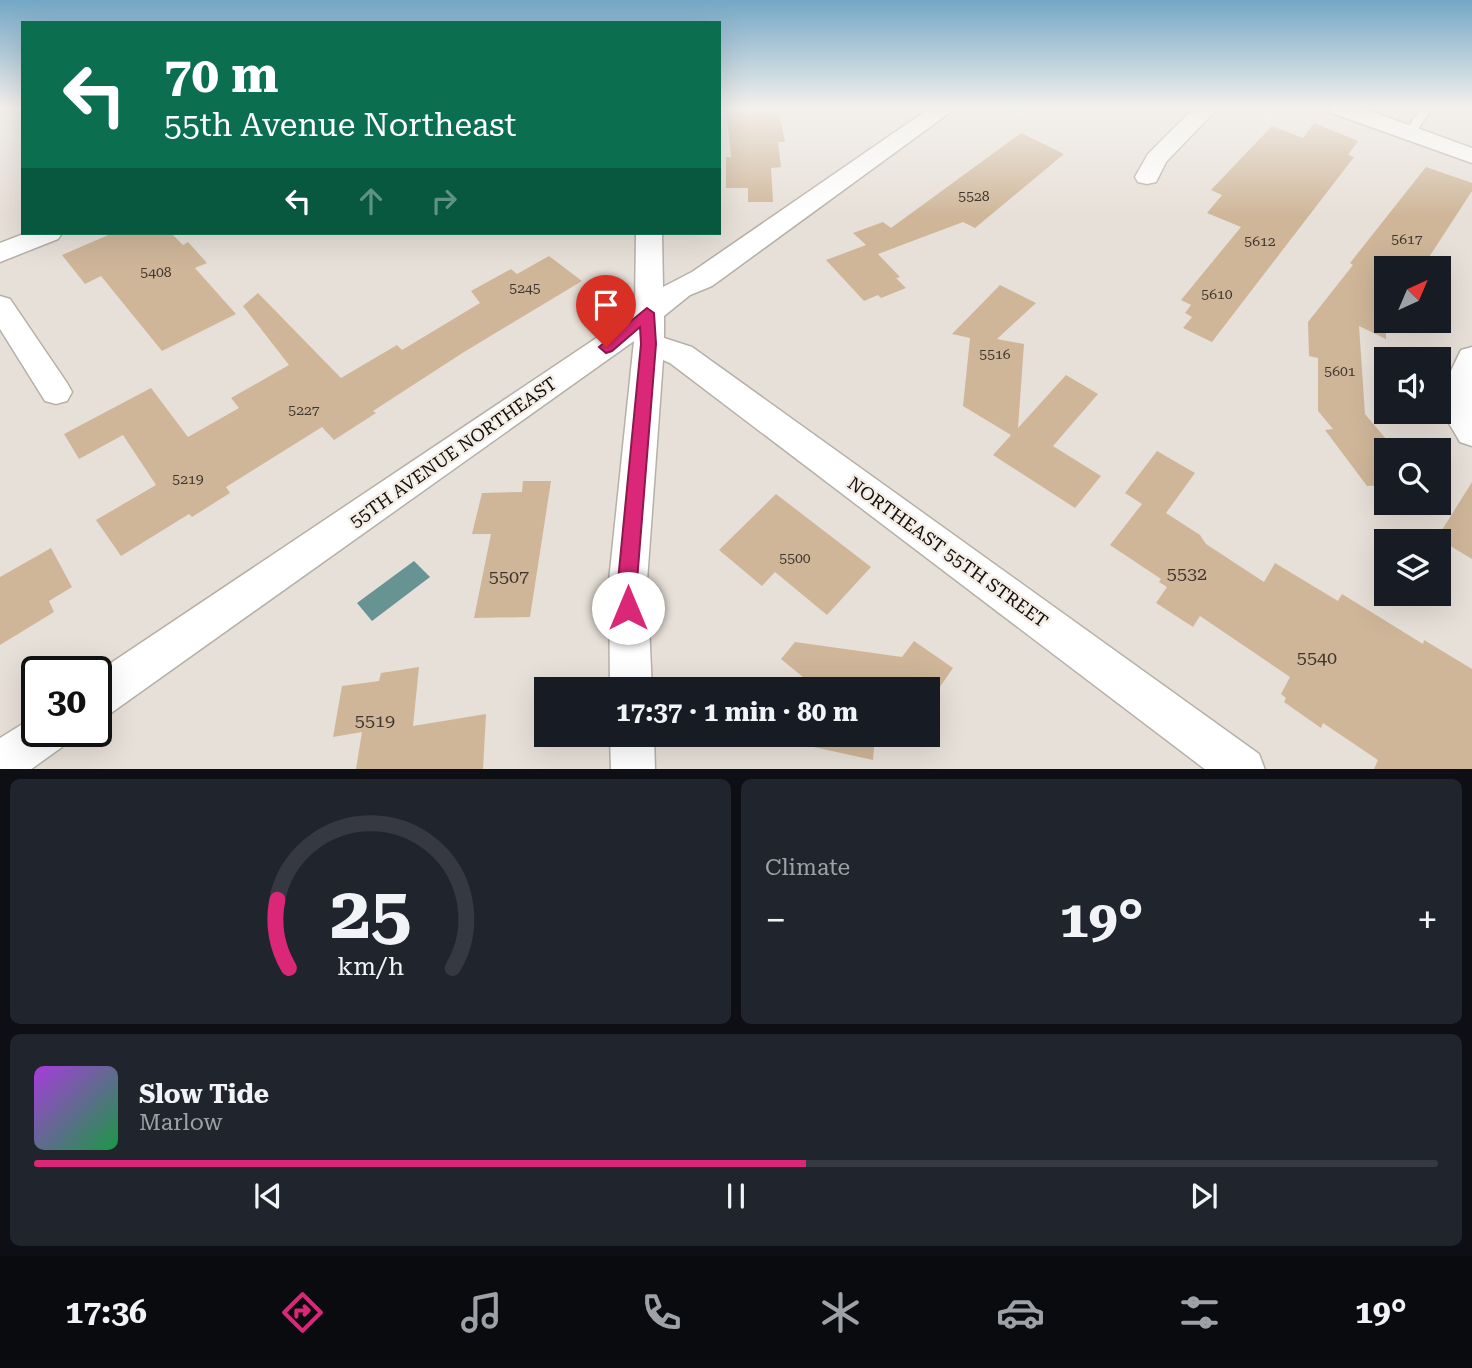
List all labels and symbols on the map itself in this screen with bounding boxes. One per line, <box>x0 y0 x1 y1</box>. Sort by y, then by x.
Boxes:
house number: 5528 <box>958 188 990 204</box>
house number: 5617 <box>1391 231 1423 247</box>
house number: 5612 <box>1244 233 1276 249</box>
north arrow <box>1374 256 1451 332</box>
house number: 5408 <box>140 264 172 280</box>
pin <box>576 275 636 347</box>
house number: 5245 <box>509 280 541 296</box>
house number: 5610 <box>1201 286 1233 302</box>
house number: 5516 <box>979 346 1011 362</box>
house number: 5601 <box>1324 363 1356 379</box>
street label: 55TH AVENUE NORTHEAST <box>346 372 560 532</box>
house number: 5227 <box>288 402 320 418</box>
house number: 5219 <box>172 471 204 487</box>
street label: NORTHEAST 55TH STREET <box>844 472 1052 632</box>
house number: 5500 <box>779 550 811 566</box>
house number: 5532 <box>1167 563 1207 584</box>
house number: 5507 <box>489 566 529 587</box>
position arrow <box>591 571 665 645</box>
house number: 5540 <box>1297 647 1337 668</box>
speed limit sign: 30 <box>21 656 112 747</box>
house number: 5519 <box>355 710 395 731</box>

